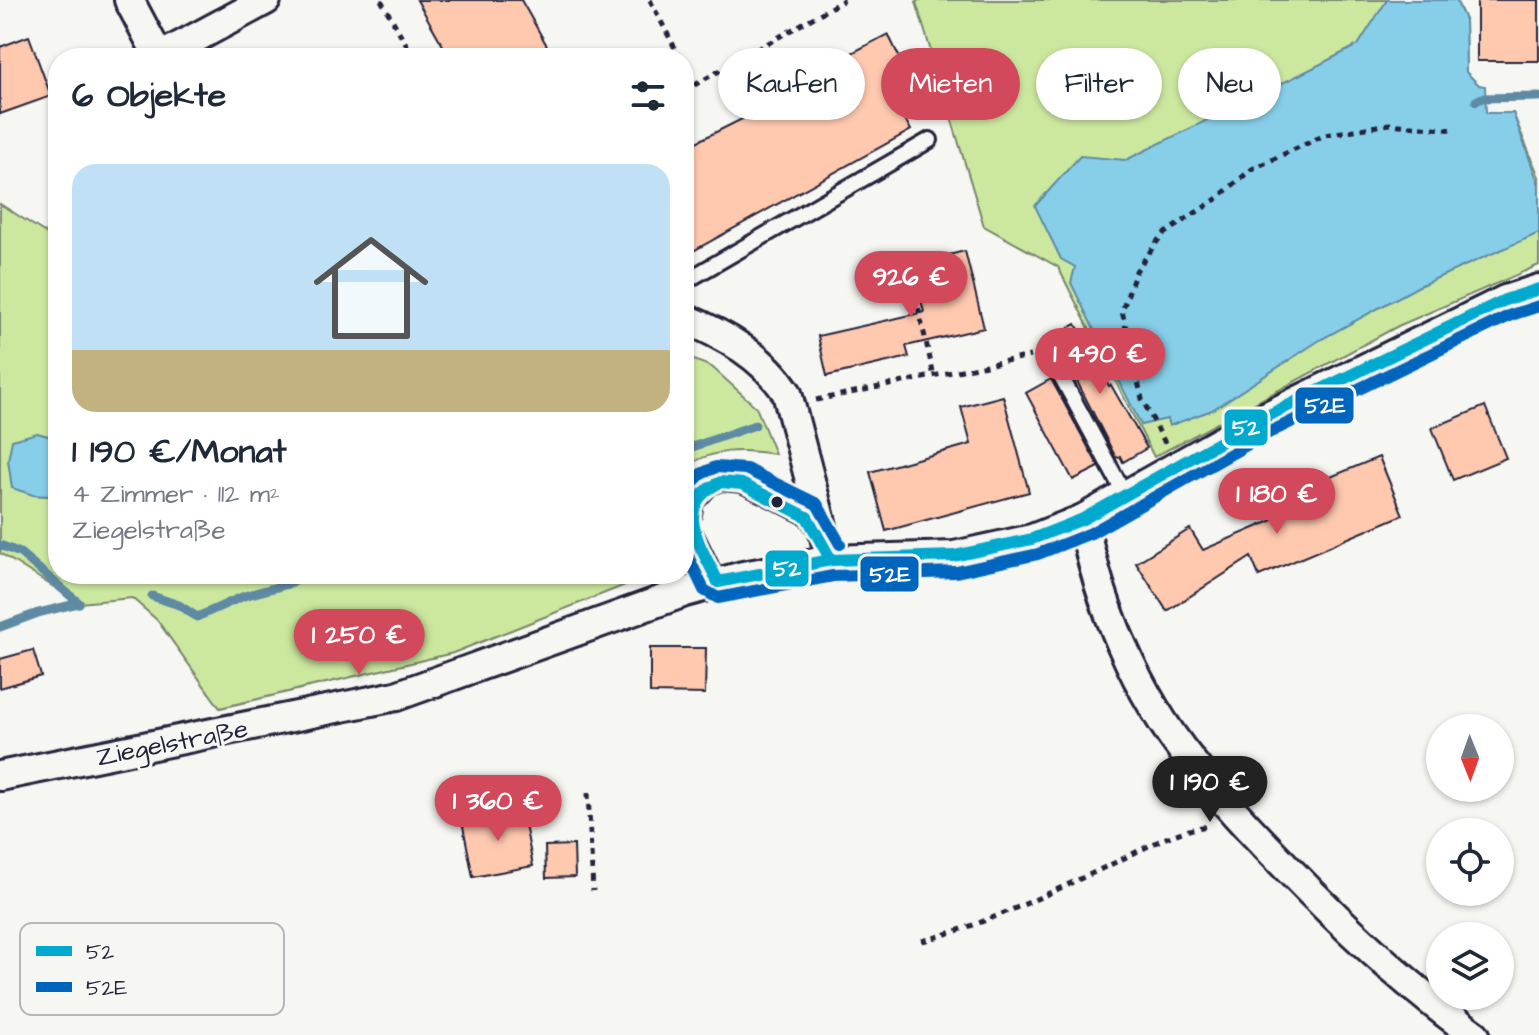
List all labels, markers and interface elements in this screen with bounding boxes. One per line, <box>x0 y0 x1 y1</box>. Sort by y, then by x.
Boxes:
chip: Kaufen <box>718 48 865 120</box>
chip: Mieten <box>881 48 1020 120</box>
chip: Filter <box>1036 48 1162 120</box>
chip: Neu <box>1178 48 1281 120</box>
text: 6 Objekte <box>72 72 226 120</box>
icon: filters <box>626 74 670 118</box>
icon: home <box>299 216 443 360</box>
pin: 926 € <box>855 251 967 319</box>
text: 926 € <box>872 259 950 295</box>
pin: 1 490 € <box>1026 328 1174 396</box>
text: 1 490 € <box>1053 336 1147 372</box>
line badge: 52E <box>1294 386 1355 425</box>
text: 52E <box>1304 391 1346 422</box>
line badge: 52 <box>1223 408 1269 447</box>
text: 52 <box>1232 413 1260 444</box>
text: 1 190 €/Monat <box>72 428 287 476</box>
pin: 1 180 € <box>1203 468 1351 536</box>
text: 4 Zimmer · 112 m² <box>72 476 280 512</box>
text: 1 180 € <box>1236 476 1318 512</box>
unlabelled marker <box>769 494 785 510</box>
text: Ziegelstraße <box>72 512 226 548</box>
line badge: 52 <box>764 549 810 588</box>
text: 52 <box>773 554 801 585</box>
line badge: 52E <box>859 555 920 593</box>
text: 52E <box>869 560 911 591</box>
pin: 1 250 € <box>285 609 433 677</box>
text: 1 250 € <box>312 617 406 653</box>
street label: Ziegelstraße <box>93 711 251 777</box>
north arrow <box>1426 714 1514 802</box>
map controls <box>1426 714 1514 1010</box>
pin: 1 190 € <box>1136 756 1284 824</box>
text: 1 190 € <box>1170 764 1250 800</box>
pin: 1 360 € <box>424 775 572 843</box>
text: 1 360 € <box>453 783 543 819</box>
button: locate <box>1426 818 1514 906</box>
button: layers <box>1426 922 1514 1010</box>
legend <box>20 923 284 1015</box>
text: 52 <box>86 937 115 968</box>
text: 52E <box>86 973 127 1004</box>

